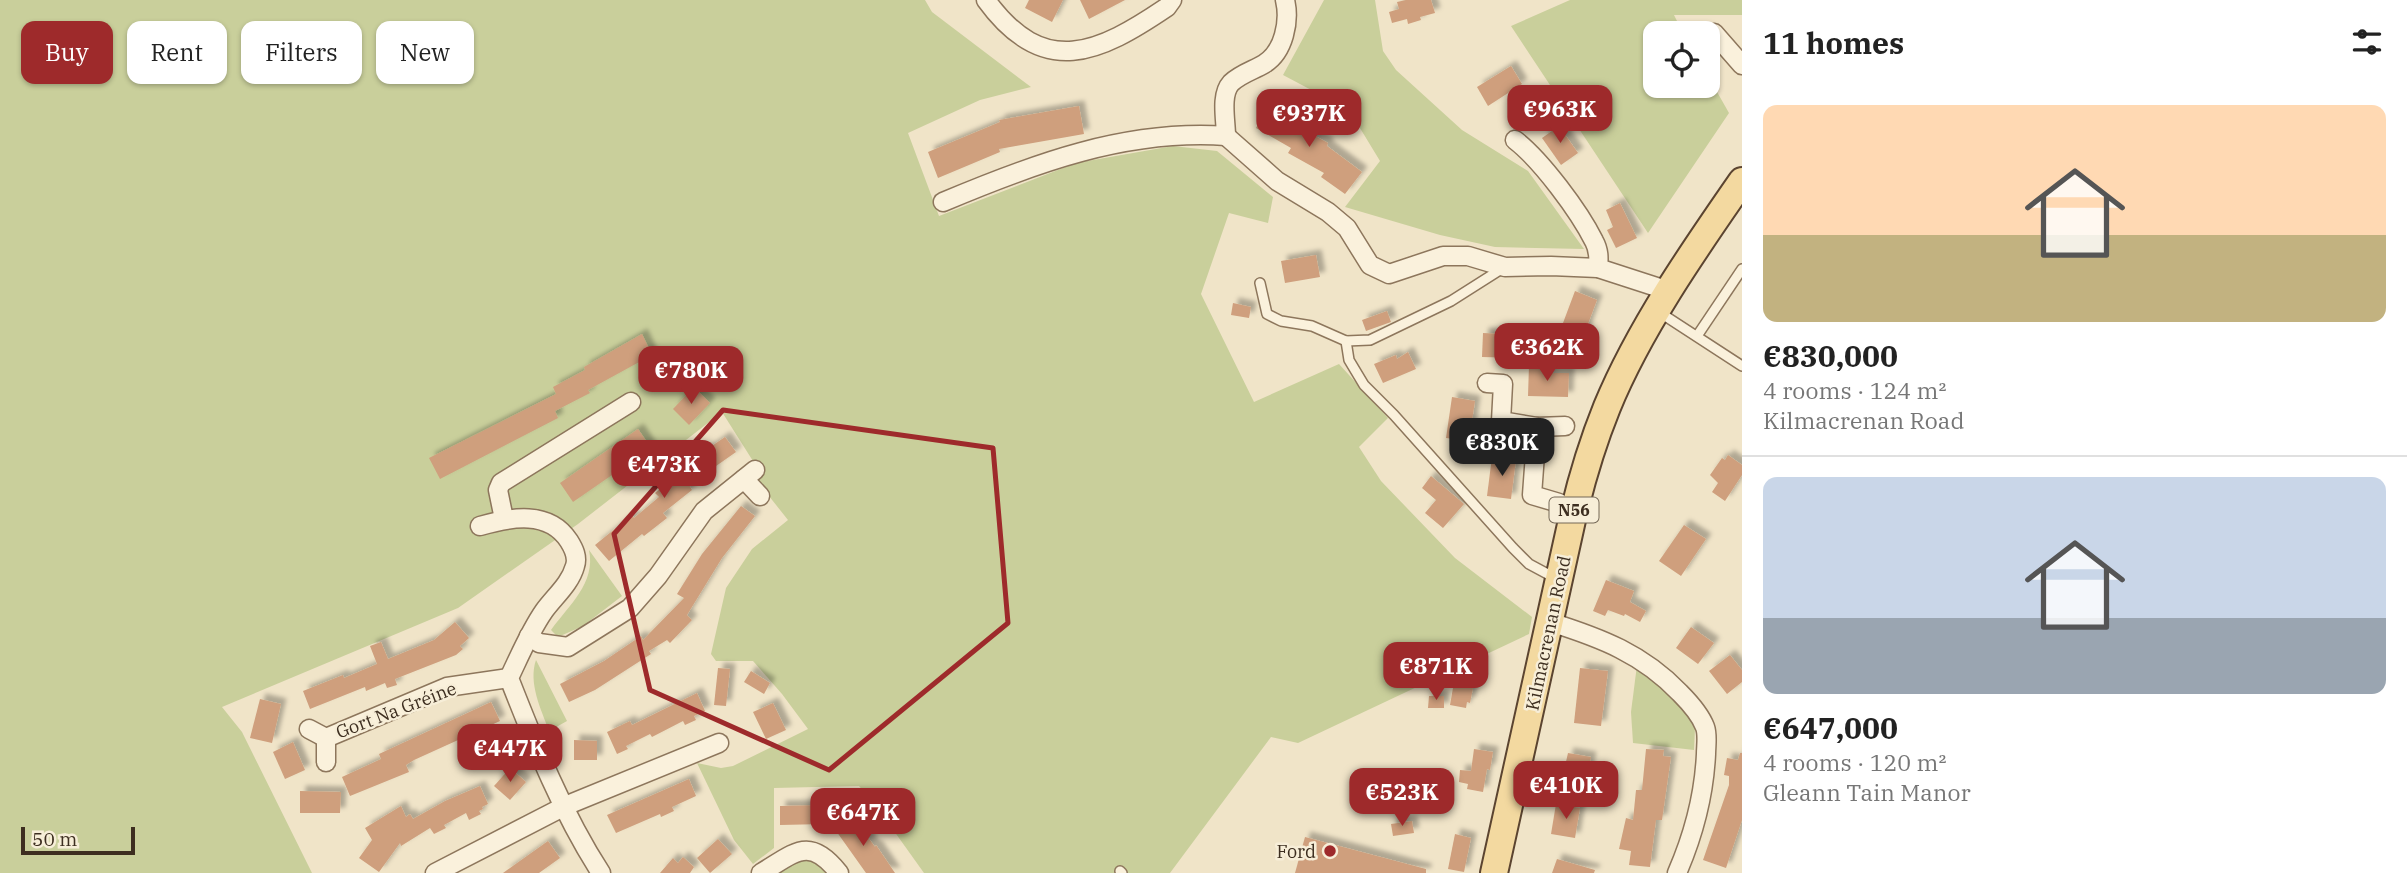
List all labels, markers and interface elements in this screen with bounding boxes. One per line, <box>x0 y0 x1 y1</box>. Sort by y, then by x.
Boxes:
chip: Buy <box>21 21 113 84</box>
chip: Rent <box>127 21 227 84</box>
chip: Filters <box>241 21 362 84</box>
chip: New <box>376 21 474 84</box>
map controls <box>1643 21 1720 98</box>
button: locate <box>1643 21 1720 98</box>
text: 11 homes <box>1763 23 1904 62</box>
icon: filters <box>2348 23 2386 61</box>
pin: €963K <box>1511 86 1609 145</box>
pin: €937K <box>1260 90 1358 149</box>
text: €963K <box>1523 93 1597 123</box>
text: €937K <box>1272 97 1346 127</box>
icon: home <box>2012 150 2138 276</box>
pin: €362K <box>1498 324 1596 383</box>
text: €362K <box>1510 331 1584 361</box>
text: €830,000 <box>1763 336 1898 375</box>
pin: €780K <box>642 346 740 406</box>
text: €780K <box>654 354 728 384</box>
text: 4 rooms · 124 m² <box>1763 375 1946 405</box>
text: Kilmacrenan Road <box>1763 405 1964 435</box>
pin: €830K <box>1453 419 1551 478</box>
text: €830K <box>1465 426 1539 456</box>
pin: €473K <box>615 440 713 500</box>
text: €473K <box>627 448 701 478</box>
road number: N56 <box>1550 498 1598 523</box>
icon: home <box>2012 522 2138 648</box>
street label: Kilmacrenan Road <box>1520 553 1576 712</box>
pin: €871K <box>1387 642 1485 702</box>
text: €871K <box>1399 650 1473 680</box>
street label: Gort Na Gréine <box>333 676 459 744</box>
text: €647,000 <box>1763 708 1898 747</box>
pin: €447K <box>461 724 559 784</box>
text: €447K <box>473 732 547 762</box>
text: 4 rooms · 120 m² <box>1763 747 1946 777</box>
pin: €410K <box>1517 762 1615 821</box>
pin: €523K <box>1353 768 1451 828</box>
text: €410K <box>1529 769 1603 799</box>
text: €523K <box>1365 776 1439 806</box>
text: Gleann Tain Manor <box>1763 777 1971 807</box>
pin: €647K <box>814 788 912 848</box>
text: €647K <box>826 796 900 826</box>
scale bar <box>21 824 135 856</box>
text: 50 m <box>32 827 77 851</box>
place label: Ford <box>1276 840 1316 863</box>
marker: Ford <box>1322 843 1338 859</box>

